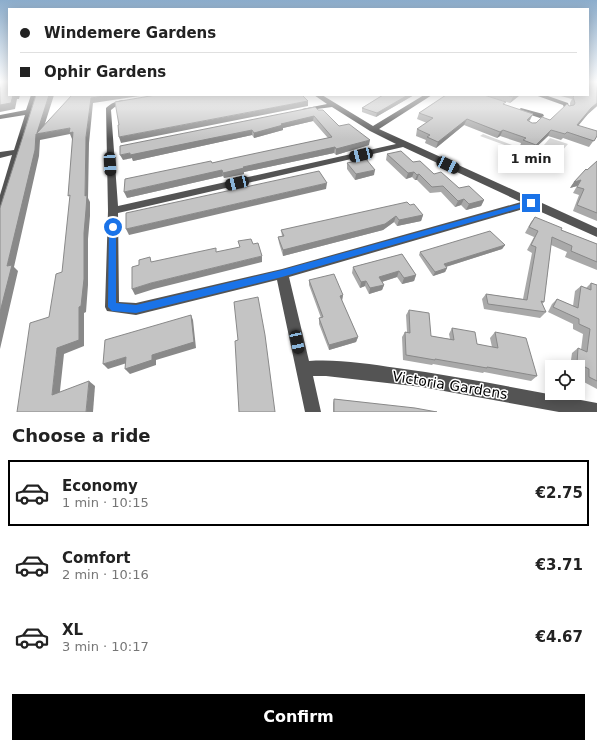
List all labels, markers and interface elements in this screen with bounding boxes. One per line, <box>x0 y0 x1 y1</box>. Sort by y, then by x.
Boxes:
text: Windemere Gardens <box>44 24 216 42</box>
text: Ophir Gardens <box>44 63 166 81</box>
callout: 1 min <box>498 145 564 173</box>
car <box>348 146 374 164</box>
text: 1 min <box>511 151 551 166</box>
car <box>103 152 117 176</box>
car <box>435 154 461 176</box>
car <box>224 174 250 192</box>
route end <box>522 194 540 212</box>
route start <box>104 218 122 236</box>
car <box>289 329 305 355</box>
map controls <box>545 360 585 400</box>
button: locate <box>545 360 585 400</box>
street label: Victoria Gardens <box>391 368 509 402</box>
text: Choose a ride <box>12 425 151 446</box>
icon: car <box>14 475 50 511</box>
text: Economy <box>62 477 138 495</box>
text: €2.75 <box>536 484 583 502</box>
text: 1 min · 10:15 <box>62 495 149 510</box>
icon: car <box>14 547 50 583</box>
text: Comfort <box>62 549 130 567</box>
text: €3.71 <box>536 556 583 574</box>
text: 2 min · 10:16 <box>62 567 149 582</box>
icon: car <box>14 619 50 655</box>
text: XL <box>62 621 83 639</box>
text: €4.67 <box>536 628 583 646</box>
text: 3 min · 10:17 <box>62 639 149 654</box>
button: Confirm <box>12 694 585 740</box>

